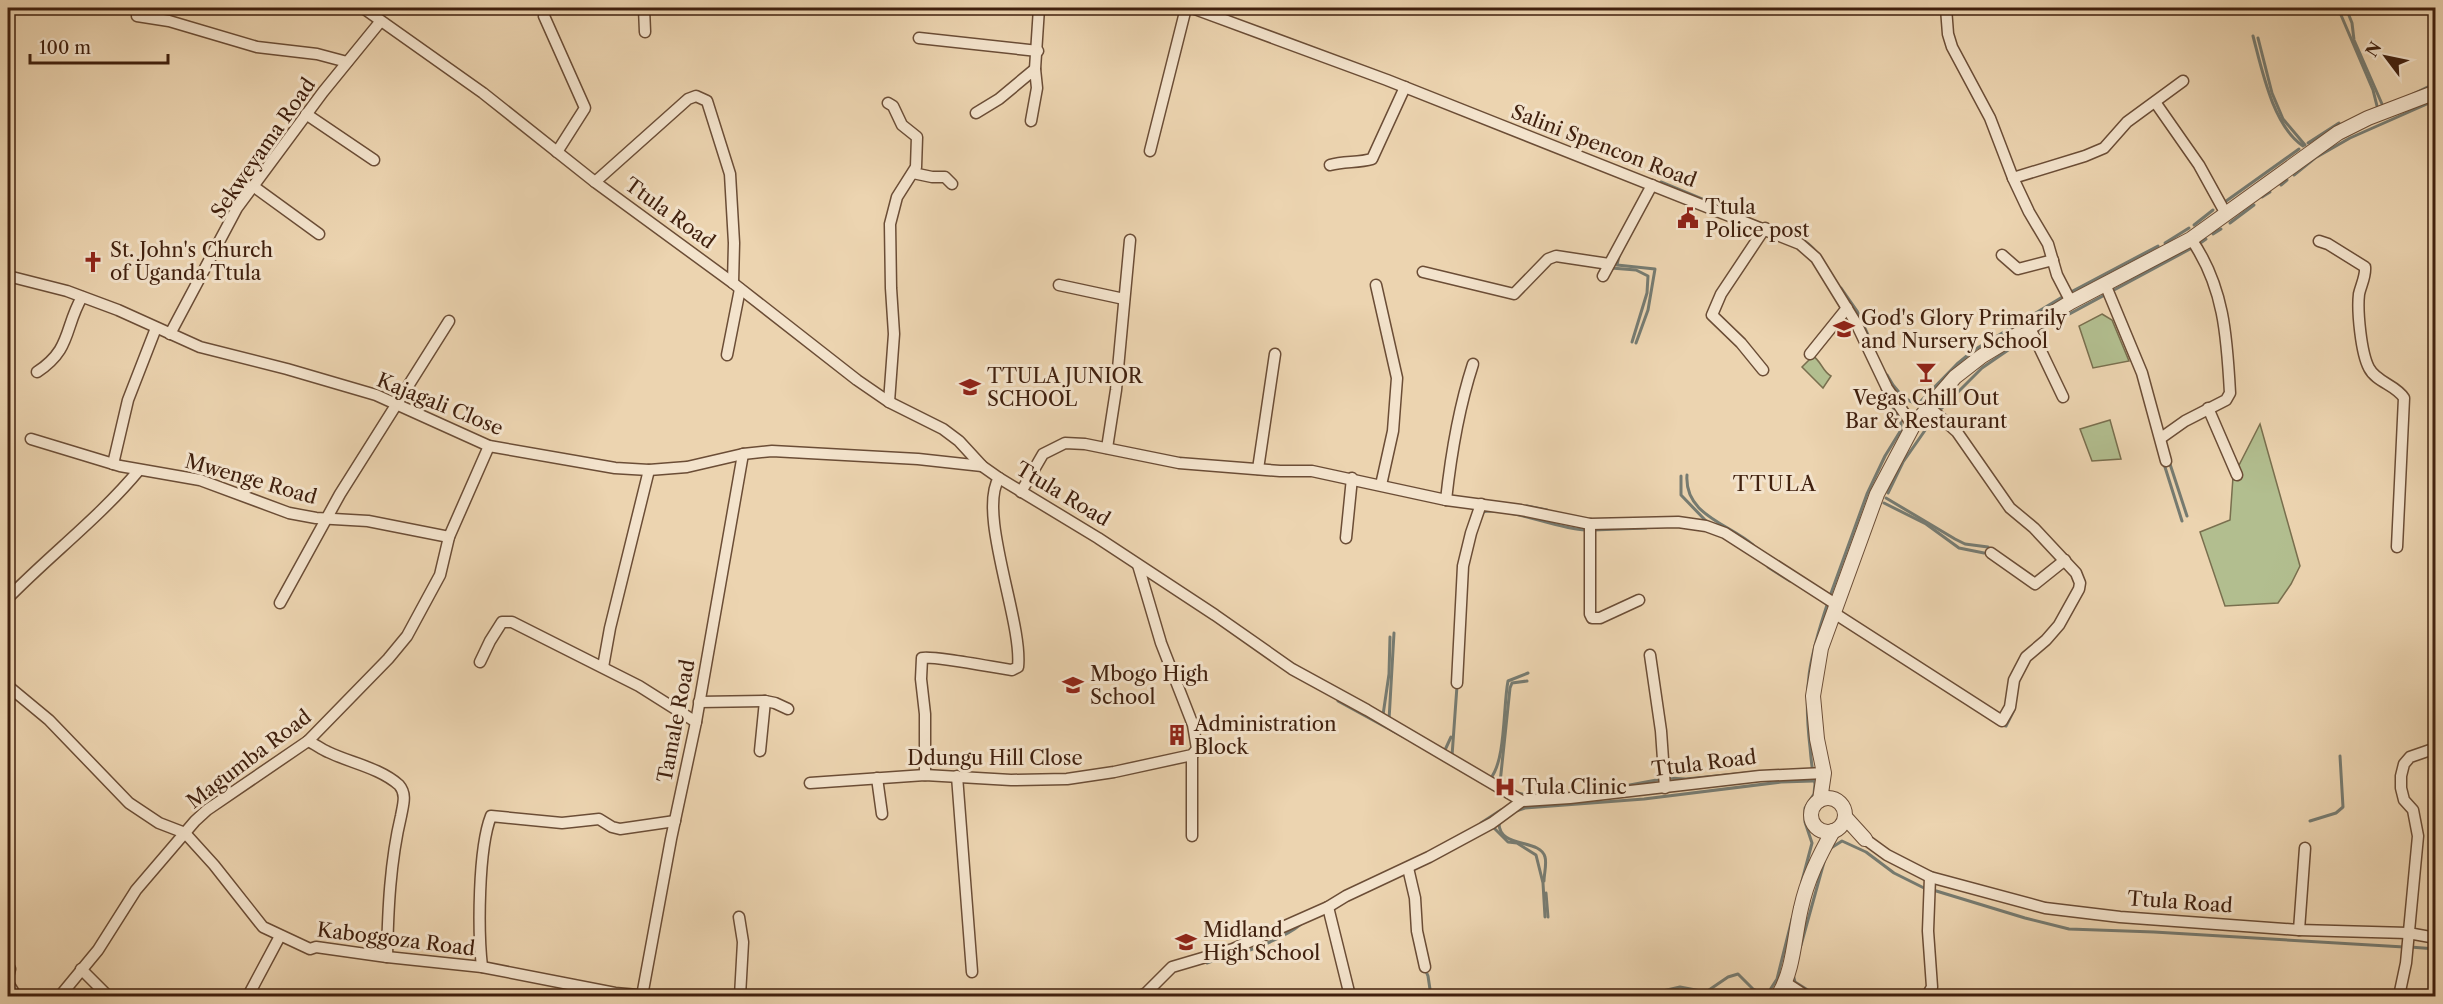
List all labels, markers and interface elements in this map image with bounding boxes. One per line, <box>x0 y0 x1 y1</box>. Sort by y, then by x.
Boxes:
scale bar <box>30 27 168 65</box>
north arrow <box>2356 27 2416 87</box>
text: 100 m <box>39 37 91 59</box>
text: N <box>2361 38 2385 60</box>
street label: Sekweyama Road <box>206 73 320 223</box>
street label: Salini Spencon Road <box>1508 100 1700 192</box>
street label: Ttula Road <box>620 172 720 254</box>
place label: Ttula Police post <box>1705 195 1809 242</box>
public building icon: Ttula Police post <box>1676 206 1700 230</box>
place label: St. John's Church of Uganda Ttula <box>110 238 274 285</box>
church icon: St. John's Church of Uganda Ttula <box>81 250 105 274</box>
place label: God's Glory Primarily and Nursery School <box>1861 306 2067 353</box>
school or university icon: God's Glory Primarily and Nursery School <box>1832 317 1856 341</box>
bar icon: Vegas Chill Out Bar & Restaurant <box>1914 360 1938 384</box>
place label: TTULA JUNIOR SCHOOL <box>987 364 1144 411</box>
street label: Kajagali Close <box>373 368 507 440</box>
school or university icon: TTULA JUNIOR SCHOOL <box>958 375 982 399</box>
place label: Vegas Chill Out Bar & Restaurant <box>1845 386 2007 433</box>
street label: Mwenge Road <box>182 449 320 509</box>
street label: Ttula Road <box>1012 457 1114 531</box>
district label: TTULA <box>1733 471 1817 496</box>
street label: Tamale Road <box>652 657 700 785</box>
place label: Mbogo High School <box>1090 662 1209 709</box>
school or university icon: Mbogo High School <box>1061 673 1085 697</box>
street label: Magumba Road <box>182 705 316 813</box>
place label: Administration Block <box>1193 712 1337 759</box>
building icon: Administration Block <box>1165 723 1189 747</box>
street label: Ttula Road <box>1650 745 1758 781</box>
street label: Ddungu Hill Close <box>907 746 1083 770</box>
hospital icon: Tula Clinic <box>1493 775 1517 799</box>
place label: Tula Clinic <box>1522 775 1627 799</box>
street label: Ttula Road <box>2127 886 2233 918</box>
street label: Kaboggoza Road <box>316 917 476 961</box>
place label: Midland High School <box>1203 918 1320 965</box>
school or university icon: Midland High School <box>1174 930 1198 954</box>

